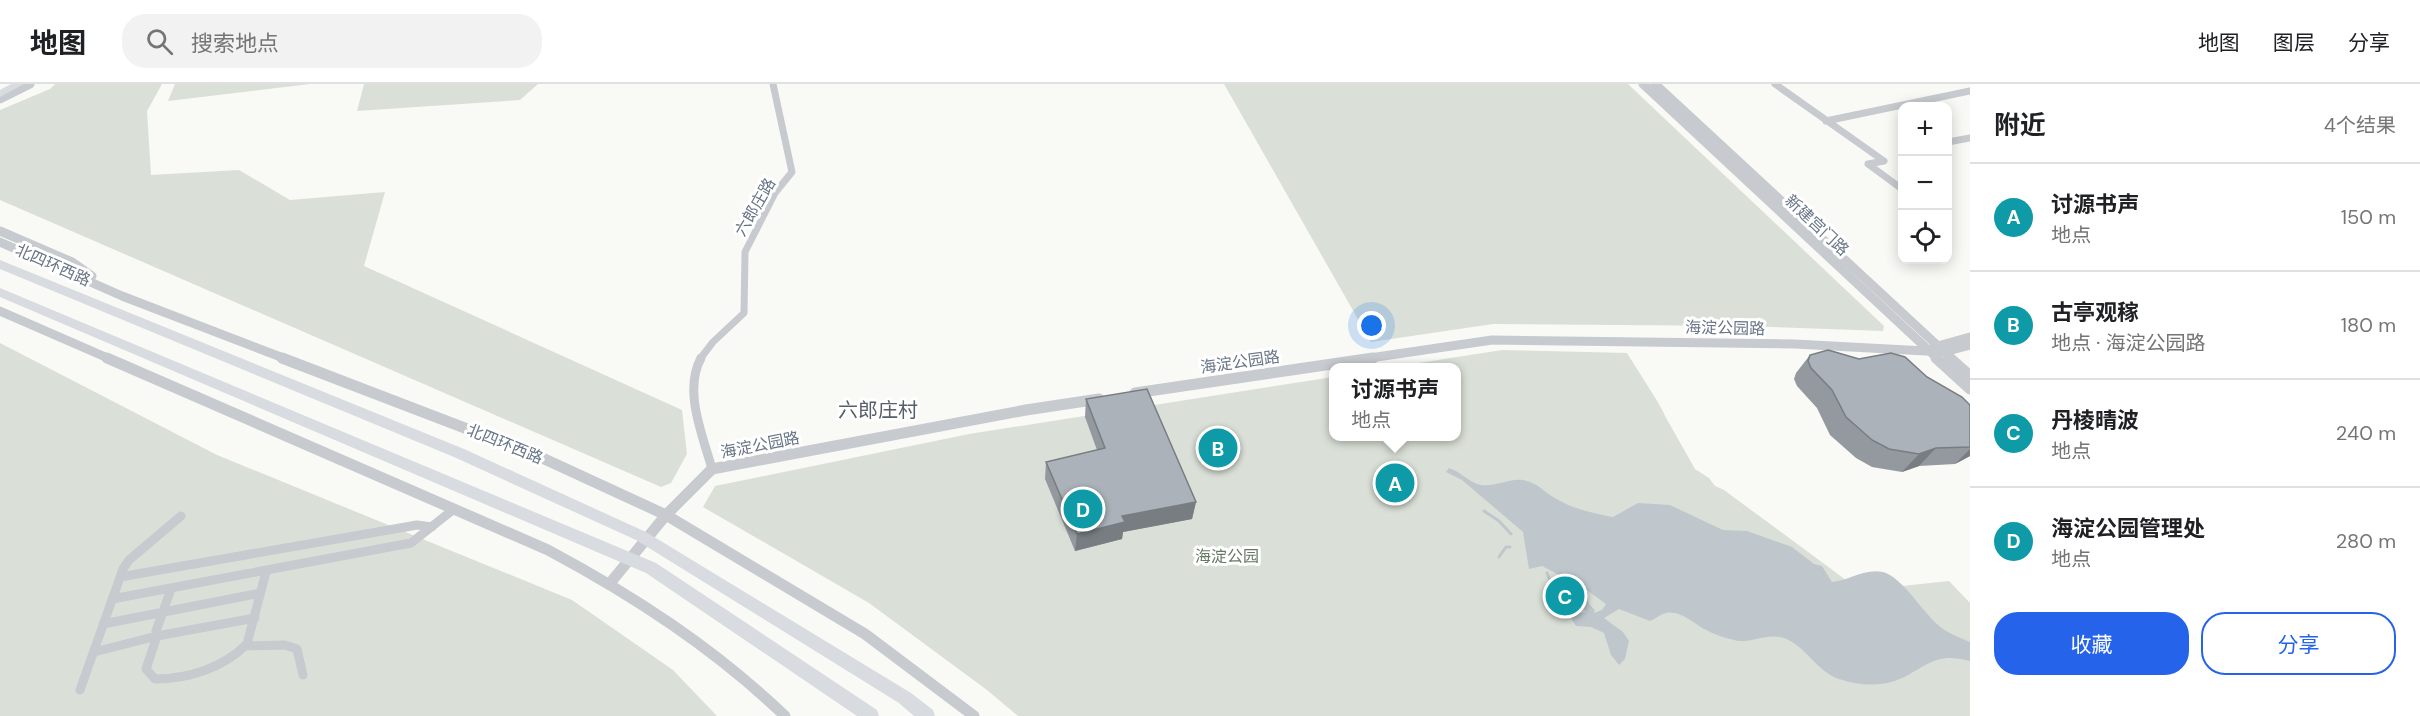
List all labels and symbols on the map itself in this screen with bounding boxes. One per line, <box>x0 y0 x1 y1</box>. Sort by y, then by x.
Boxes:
street label: 六郎庄路 <box>730 174 780 240</box>
street label: 新建宫门路 <box>1781 190 1853 260</box>
street label: 北四环西路 <box>12 239 94 291</box>
your location <box>1357 311 1386 340</box>
street label: 海淀公园路 <box>1685 317 1765 339</box>
street label: 海淀公园路 <box>1199 346 1281 378</box>
district label: 六郎庄村 <box>838 397 918 423</box>
street label: 北四环西路 <box>464 419 546 469</box>
pin: B <box>1198 426 1238 470</box>
street label: 海淀公园路 <box>719 427 801 463</box>
pin: A <box>1376 460 1414 506</box>
pin: D <box>1064 486 1102 532</box>
park label: 海淀公园 <box>1195 546 1259 567</box>
pin: C <box>1546 574 1584 618</box>

